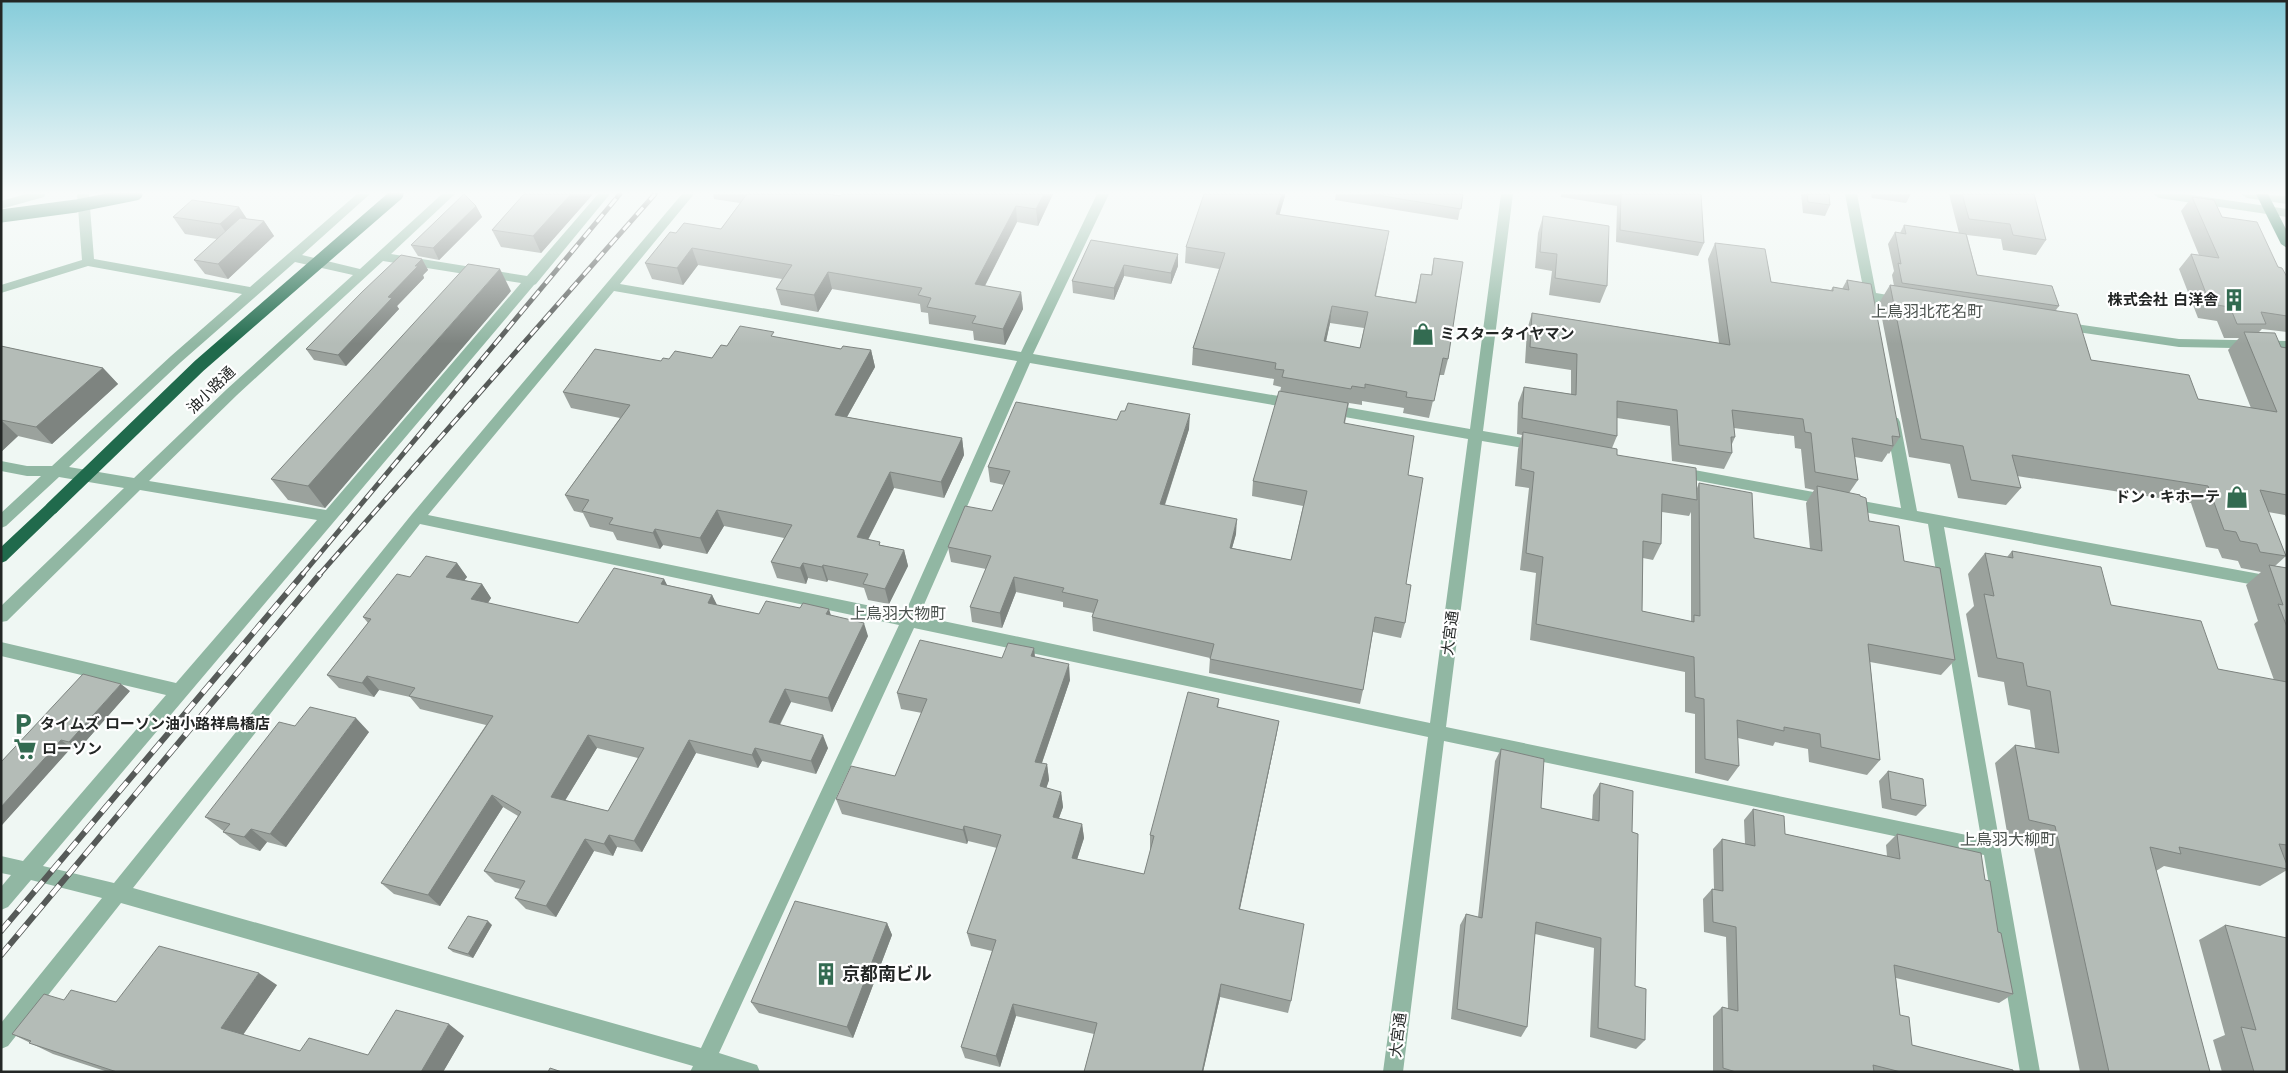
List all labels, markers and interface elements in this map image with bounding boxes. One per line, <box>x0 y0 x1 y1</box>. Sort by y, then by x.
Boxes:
building icon: 株式会社 白洋舎 <box>2221 287 2247 313</box>
place label: 株式会社 白洋舎 <box>2108 291 2219 309</box>
district label: 上鳥羽北花名町 <box>1871 302 1983 321</box>
shop icon: ミスタータイヤマン <box>1410 321 1436 347</box>
place label: ミスタータイヤマン <box>1440 325 1575 343</box>
street label: 油小路通 <box>183 363 239 417</box>
shop icon: ドン・キホーテ <box>2224 484 2250 510</box>
place label: ドン・キホーテ <box>2115 488 2220 506</box>
district label: 上鳥羽大物町 <box>850 604 946 623</box>
street label: 大宮通 <box>1438 610 1462 656</box>
parking icon: タイムズ ローソン油小路祥鳥橋店 <box>10 711 36 737</box>
place label: タイムズ ローソン油小路祥鳥橋店 <box>40 715 270 733</box>
supermarket icon: ローソン <box>12 736 38 762</box>
place label: ローソン <box>42 740 102 758</box>
district label: 上鳥羽大柳町 <box>1960 830 2056 849</box>
building icon: 京都南ビル <box>813 961 839 987</box>
place label: 京都南ビル <box>842 963 932 984</box>
street label: 大宮通 <box>1386 1012 1410 1058</box>

